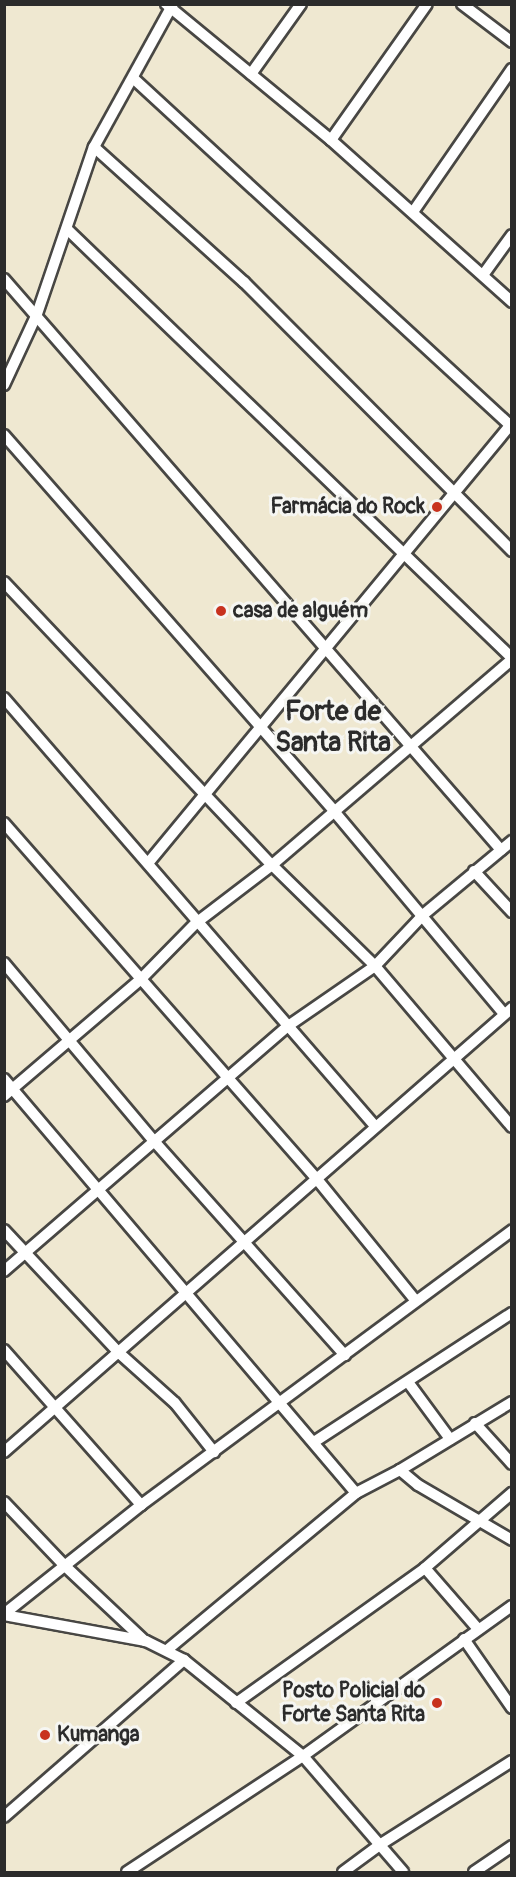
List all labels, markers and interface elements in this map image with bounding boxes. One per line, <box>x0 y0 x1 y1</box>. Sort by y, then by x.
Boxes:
place label: Farmácia do Rock <box>271 494 425 520</box>
marker: Farmácia do Rock <box>430 500 444 514</box>
place label: casa de alguém <box>233 598 368 624</box>
marker: casa de alguém <box>214 604 228 618</box>
district label: Forte de Santa Rita <box>275 695 391 758</box>
place label: Posto Policial do Forte Santa Rita <box>281 1678 425 1728</box>
marker: Posto Policial do Forte Santa Rita <box>430 1696 444 1710</box>
place label: Kumanga <box>57 1722 140 1748</box>
marker: Kumanga <box>38 1728 52 1742</box>

